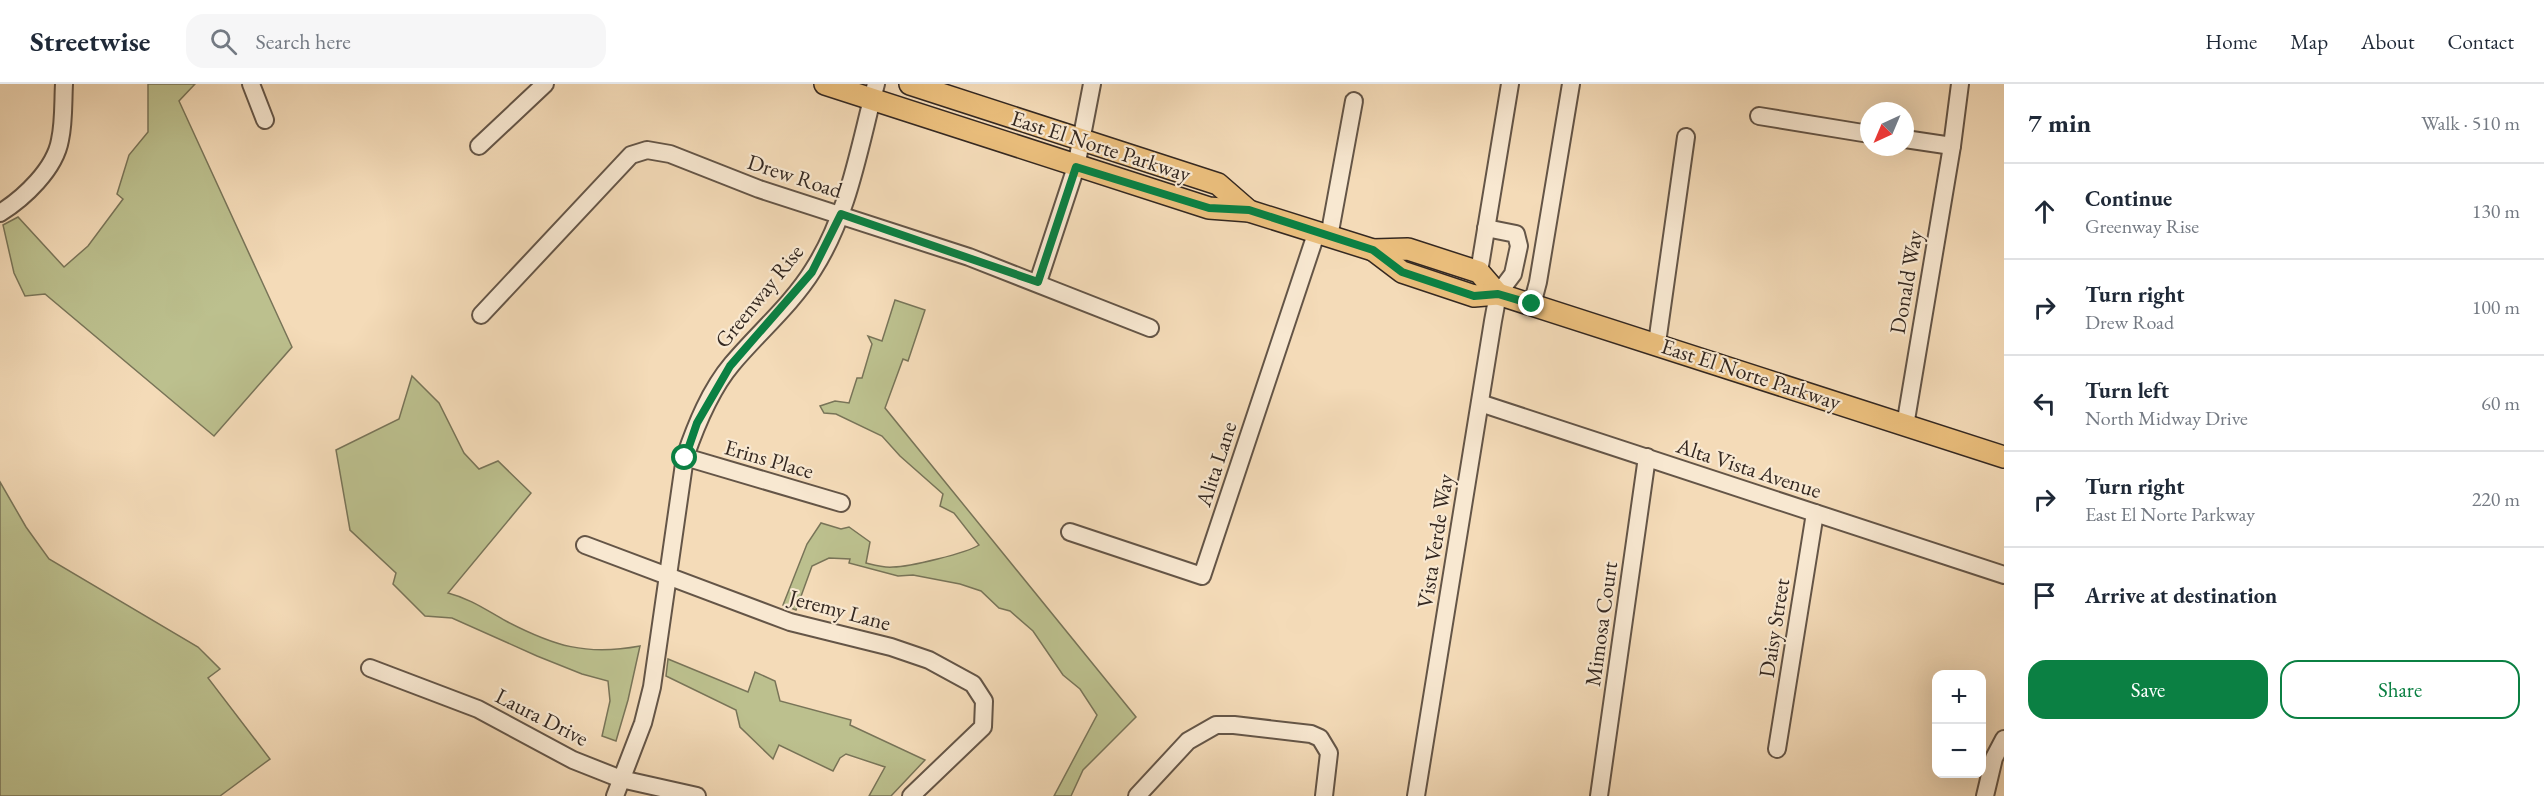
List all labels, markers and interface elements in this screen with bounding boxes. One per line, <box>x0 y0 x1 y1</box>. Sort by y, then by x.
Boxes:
search box <box>186 14 606 68</box>
text: Streetwise <box>30 23 150 59</box>
icon: search <box>207 25 240 58</box>
text: Search here <box>255 27 351 56</box>
text: Home <box>2205 28 2257 55</box>
text: Map <box>2290 28 2328 55</box>
text: About <box>2361 28 2414 55</box>
text: Contact <box>2447 28 2514 55</box>
north arrow <box>1860 102 1914 156</box>
street label: East El Norte Parkway <box>1008 103 1195 189</box>
text: 7 min <box>2028 106 2091 140</box>
text: Walk · 510 m <box>2421 110 2520 136</box>
street label: Drew Road <box>744 147 847 205</box>
text: Continue <box>2085 184 2172 213</box>
icon: ahead <box>2028 195 2061 228</box>
text: 130 m <box>2472 198 2520 224</box>
text: Greenway Rise <box>2085 213 2199 239</box>
street label: Donald Way <box>1883 228 1929 336</box>
street label: Greenway Rise <box>708 238 810 354</box>
text: Turn right <box>2085 280 2184 309</box>
route end <box>1518 290 1544 316</box>
icon: right <box>2028 291 2061 324</box>
text: 100 m <box>2472 294 2520 320</box>
text: Drew Road <box>2085 309 2174 335</box>
street label: East El Norte Parkway <box>1658 331 1845 417</box>
text: Turn left <box>2085 376 2169 405</box>
icon: left <box>2028 387 2061 420</box>
text: 60 m <box>2481 390 2520 416</box>
text: North Midway Drive <box>2085 405 2248 431</box>
street label: Alita Lane <box>1188 417 1243 511</box>
street label: Alta Vista Avenue <box>1672 431 1826 505</box>
street label: Erins Place <box>721 432 817 486</box>
route start <box>671 444 697 470</box>
street label: Vista Verde Way <box>1410 471 1460 610</box>
text: Turn right <box>2085 472 2184 501</box>
icon: right <box>2028 483 2061 516</box>
text: 220 m <box>2472 486 2520 512</box>
text: East El Norte Parkway <box>2085 501 2255 527</box>
street label: Mimosa Court <box>1578 560 1624 688</box>
street label: Daisy Street <box>1752 576 1796 680</box>
icon: arrive <box>2028 579 2061 612</box>
text: Arrive at destination <box>2085 581 2277 610</box>
street label: Jeremy Lane <box>784 582 894 638</box>
button: Save <box>2028 660 2268 719</box>
button: Share <box>2280 660 2520 719</box>
map controls <box>1932 670 1986 778</box>
button: + <box>1932 670 1986 724</box>
street label: Laura Drive <box>491 681 594 753</box>
button: − <box>1932 724 1986 778</box>

